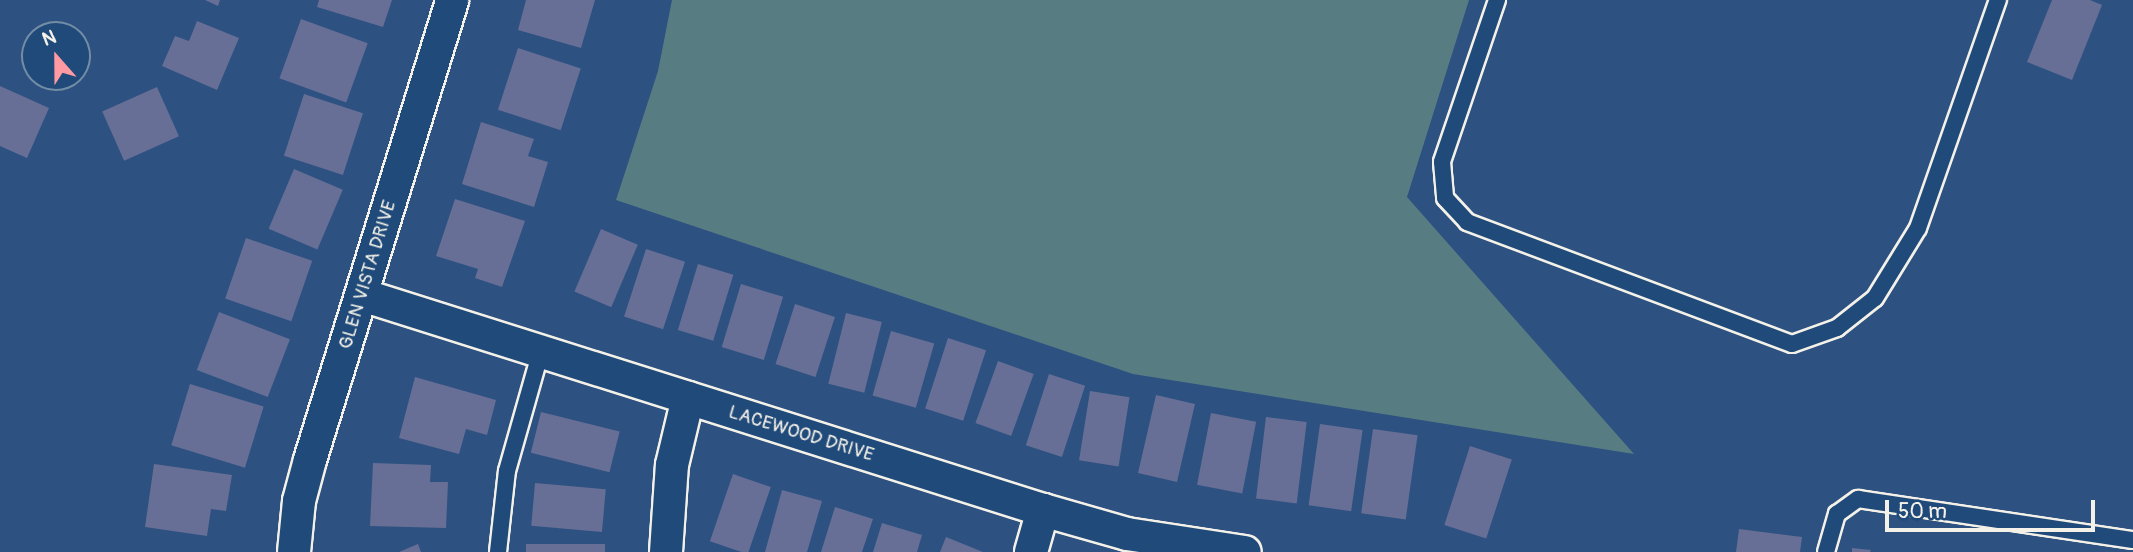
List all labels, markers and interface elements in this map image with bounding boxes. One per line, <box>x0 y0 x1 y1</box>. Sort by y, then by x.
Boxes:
north arrow <box>21 21 91 91</box>
text: N <box>39 25 59 52</box>
street label: GLEN VISTA DRIVE <box>335 198 401 352</box>
street label: LACEWOOD DRIVE <box>726 401 876 467</box>
scale bar <box>1888 486 2098 530</box>
text: 50 m <box>1898 498 1947 525</box>

